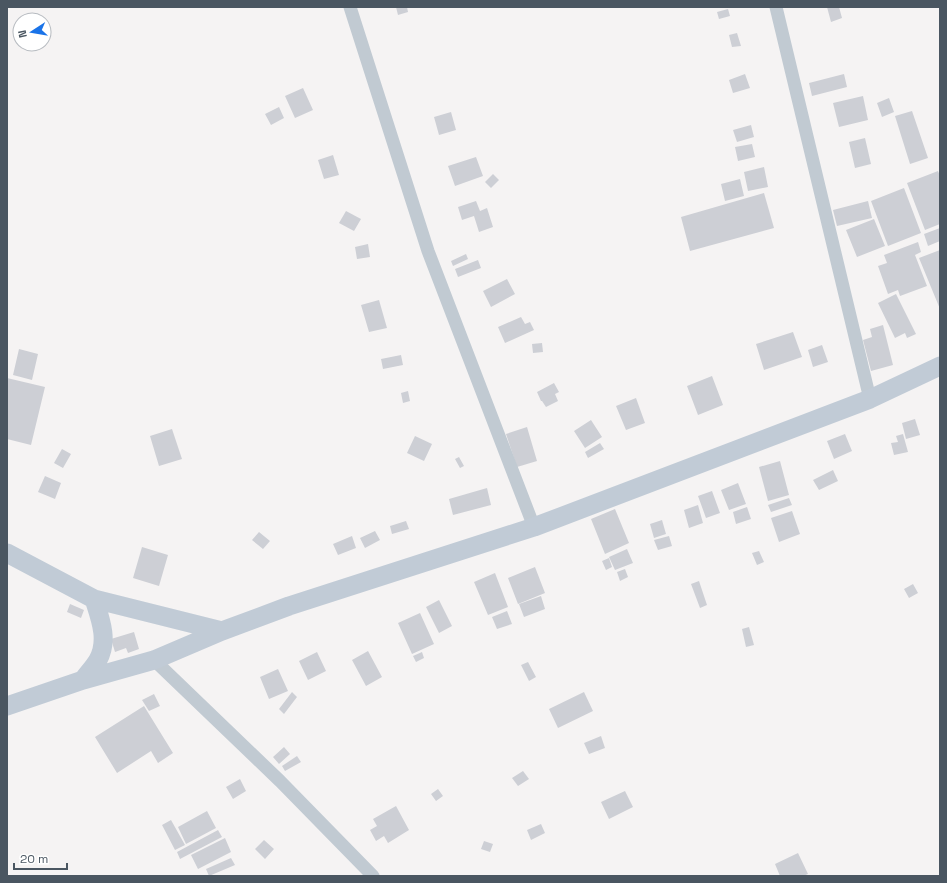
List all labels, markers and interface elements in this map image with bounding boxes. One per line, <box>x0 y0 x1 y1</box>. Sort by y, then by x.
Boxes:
north arrow <box>12 12 52 52</box>
text: N <box>15 29 30 39</box>
scale bar <box>14 845 67 871</box>
text: 20 m <box>20 851 48 867</box>

